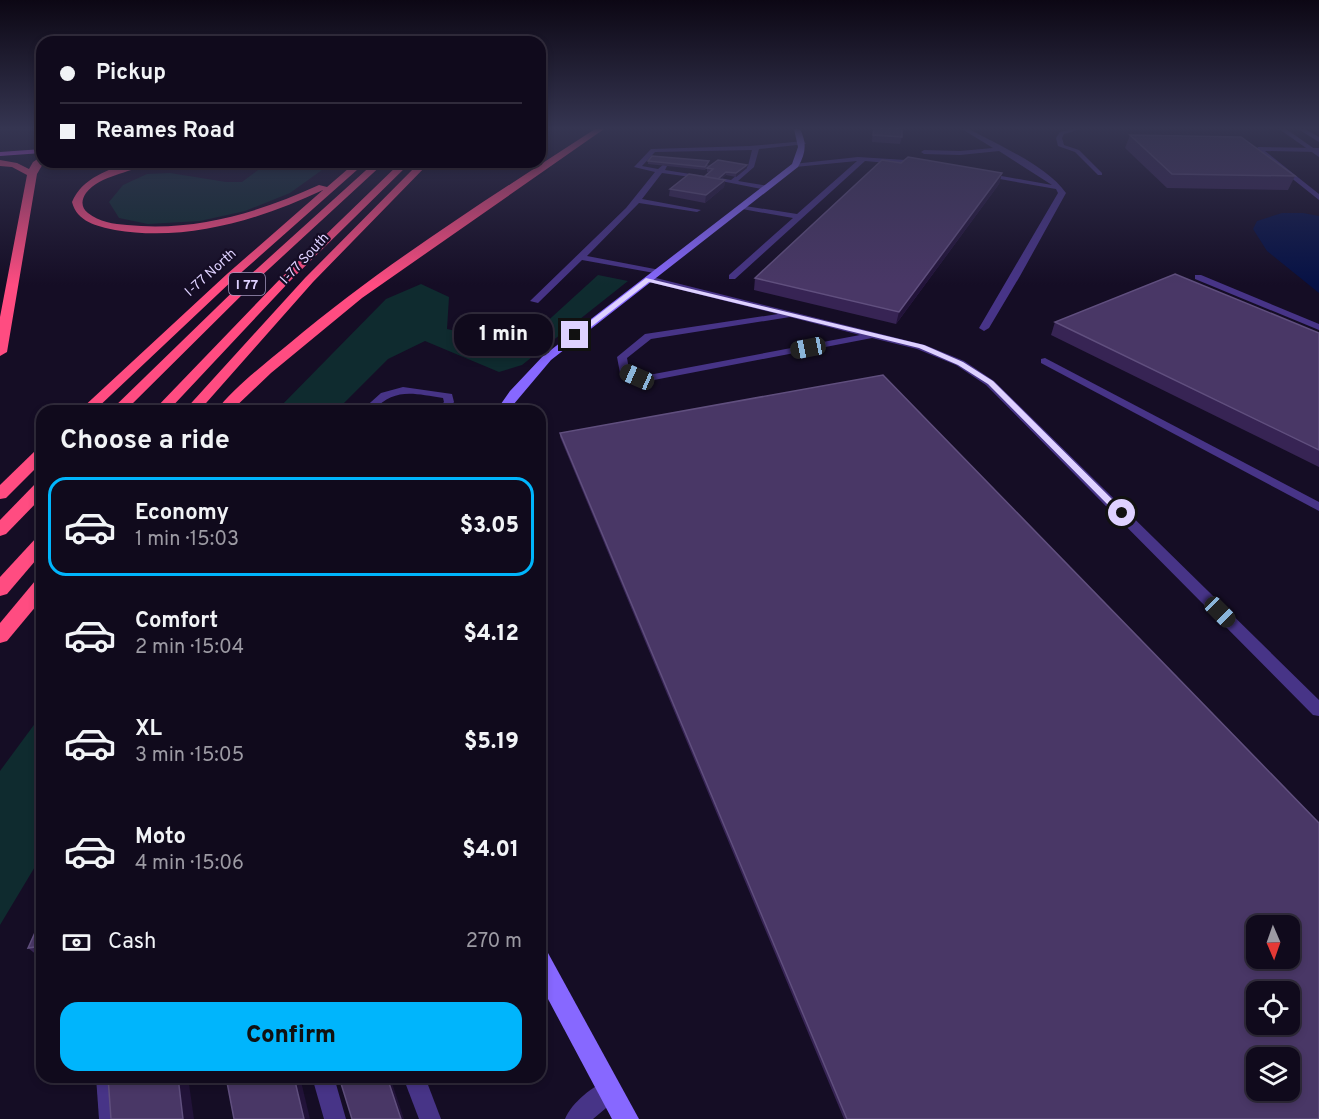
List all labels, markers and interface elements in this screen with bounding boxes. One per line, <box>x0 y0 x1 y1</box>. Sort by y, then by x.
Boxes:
text: Pickup <box>96 60 166 87</box>
text: Reames Road <box>96 118 235 145</box>
street label: I-77 South <box>277 230 333 288</box>
street label: I-77 North <box>182 246 240 301</box>
road number: I 77 <box>229 273 265 295</box>
callout: 1 min <box>455 314 554 356</box>
route end <box>561 321 588 348</box>
text: 1 min <box>479 322 528 348</box>
car <box>789 336 827 360</box>
car <box>617 361 657 393</box>
text: Choose a ride <box>60 424 230 458</box>
route start <box>1108 499 1135 526</box>
icon: car <box>63 500 117 554</box>
text: Economy <box>135 500 229 527</box>
text: $3.05 <box>460 513 519 540</box>
text: 1 min · 15:03 <box>135 527 239 553</box>
car <box>1201 593 1239 631</box>
icon: car <box>63 608 117 662</box>
text: Comfort <box>135 608 218 635</box>
text: $4.12 <box>463 621 519 648</box>
text: 2 min · 15:04 <box>135 635 244 661</box>
icon: car <box>63 716 117 770</box>
text: XL <box>135 716 162 743</box>
text: $5.19 <box>464 729 519 756</box>
text: 3 min · 15:05 <box>135 743 244 769</box>
icon: car <box>63 824 117 878</box>
text: Moto <box>135 824 186 851</box>
text: $4.01 <box>462 837 519 864</box>
text: 4 min · 15:06 <box>135 851 244 877</box>
north arrow <box>1246 915 1300 969</box>
map controls <box>1246 915 1300 1101</box>
icon: cash <box>60 926 93 959</box>
text: Cash <box>108 929 157 956</box>
text: 270 m <box>466 929 522 955</box>
button: locate <box>1246 981 1300 1035</box>
button: Confirm <box>60 1002 522 1071</box>
button: layers <box>1246 1047 1300 1101</box>

